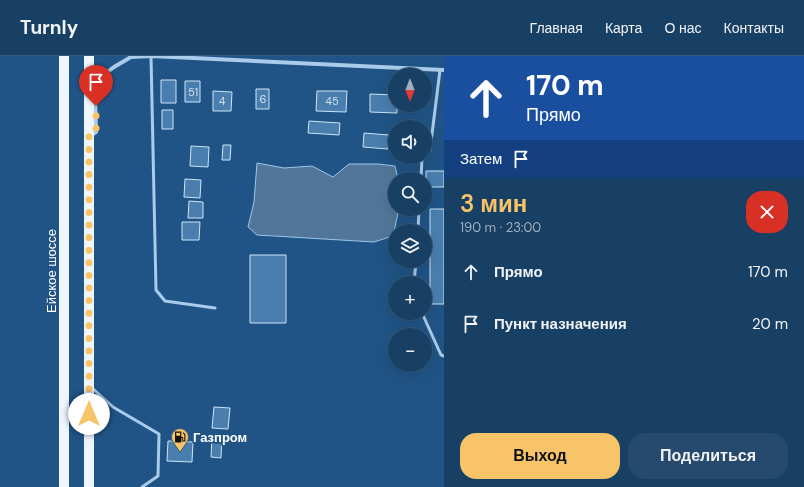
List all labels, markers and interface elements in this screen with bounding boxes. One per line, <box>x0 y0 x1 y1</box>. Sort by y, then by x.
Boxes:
text: Turnly <box>20 15 78 40</box>
text: Главная <box>530 19 583 37</box>
text: Карта <box>605 19 642 37</box>
text: О нас <box>664 19 702 37</box>
text: Контакты <box>724 19 784 37</box>
pin <box>79 65 113 106</box>
text: 170 m <box>526 67 604 104</box>
north arrow <box>388 68 432 112</box>
map controls <box>388 68 432 372</box>
icon: arrive <box>85 71 107 93</box>
icon: ahead <box>460 72 512 124</box>
house number: 51 <box>188 85 198 99</box>
house number: 6 <box>260 92 267 106</box>
house number: 4 <box>219 94 226 108</box>
house number: 45 <box>325 94 339 108</box>
text: Прямо <box>526 103 581 127</box>
button: sound <box>388 120 432 164</box>
icon: arrive <box>510 148 532 170</box>
text: Затем <box>460 149 502 169</box>
button: search <box>388 172 432 216</box>
text: 3 мин <box>460 188 527 219</box>
button: close <box>746 191 788 233</box>
text: 190 m · 23:00 <box>460 219 541 236</box>
button: layers <box>388 224 432 268</box>
street label: Ейское шоссе <box>43 229 60 313</box>
icon: ahead <box>460 261 482 283</box>
text: Прямо <box>494 262 543 282</box>
text: 170 m <box>748 262 788 282</box>
button: + <box>388 276 432 320</box>
icon: arrive <box>460 313 482 335</box>
text: Пункт назначения <box>494 314 627 334</box>
text: 20 m <box>752 314 788 334</box>
button: − <box>388 328 432 372</box>
position arrow <box>68 393 110 435</box>
fuel station icon: Газпром <box>170 427 190 452</box>
place label: Газпром <box>193 429 247 446</box>
button: Выход <box>460 433 620 479</box>
button: Поделиться <box>628 433 788 479</box>

